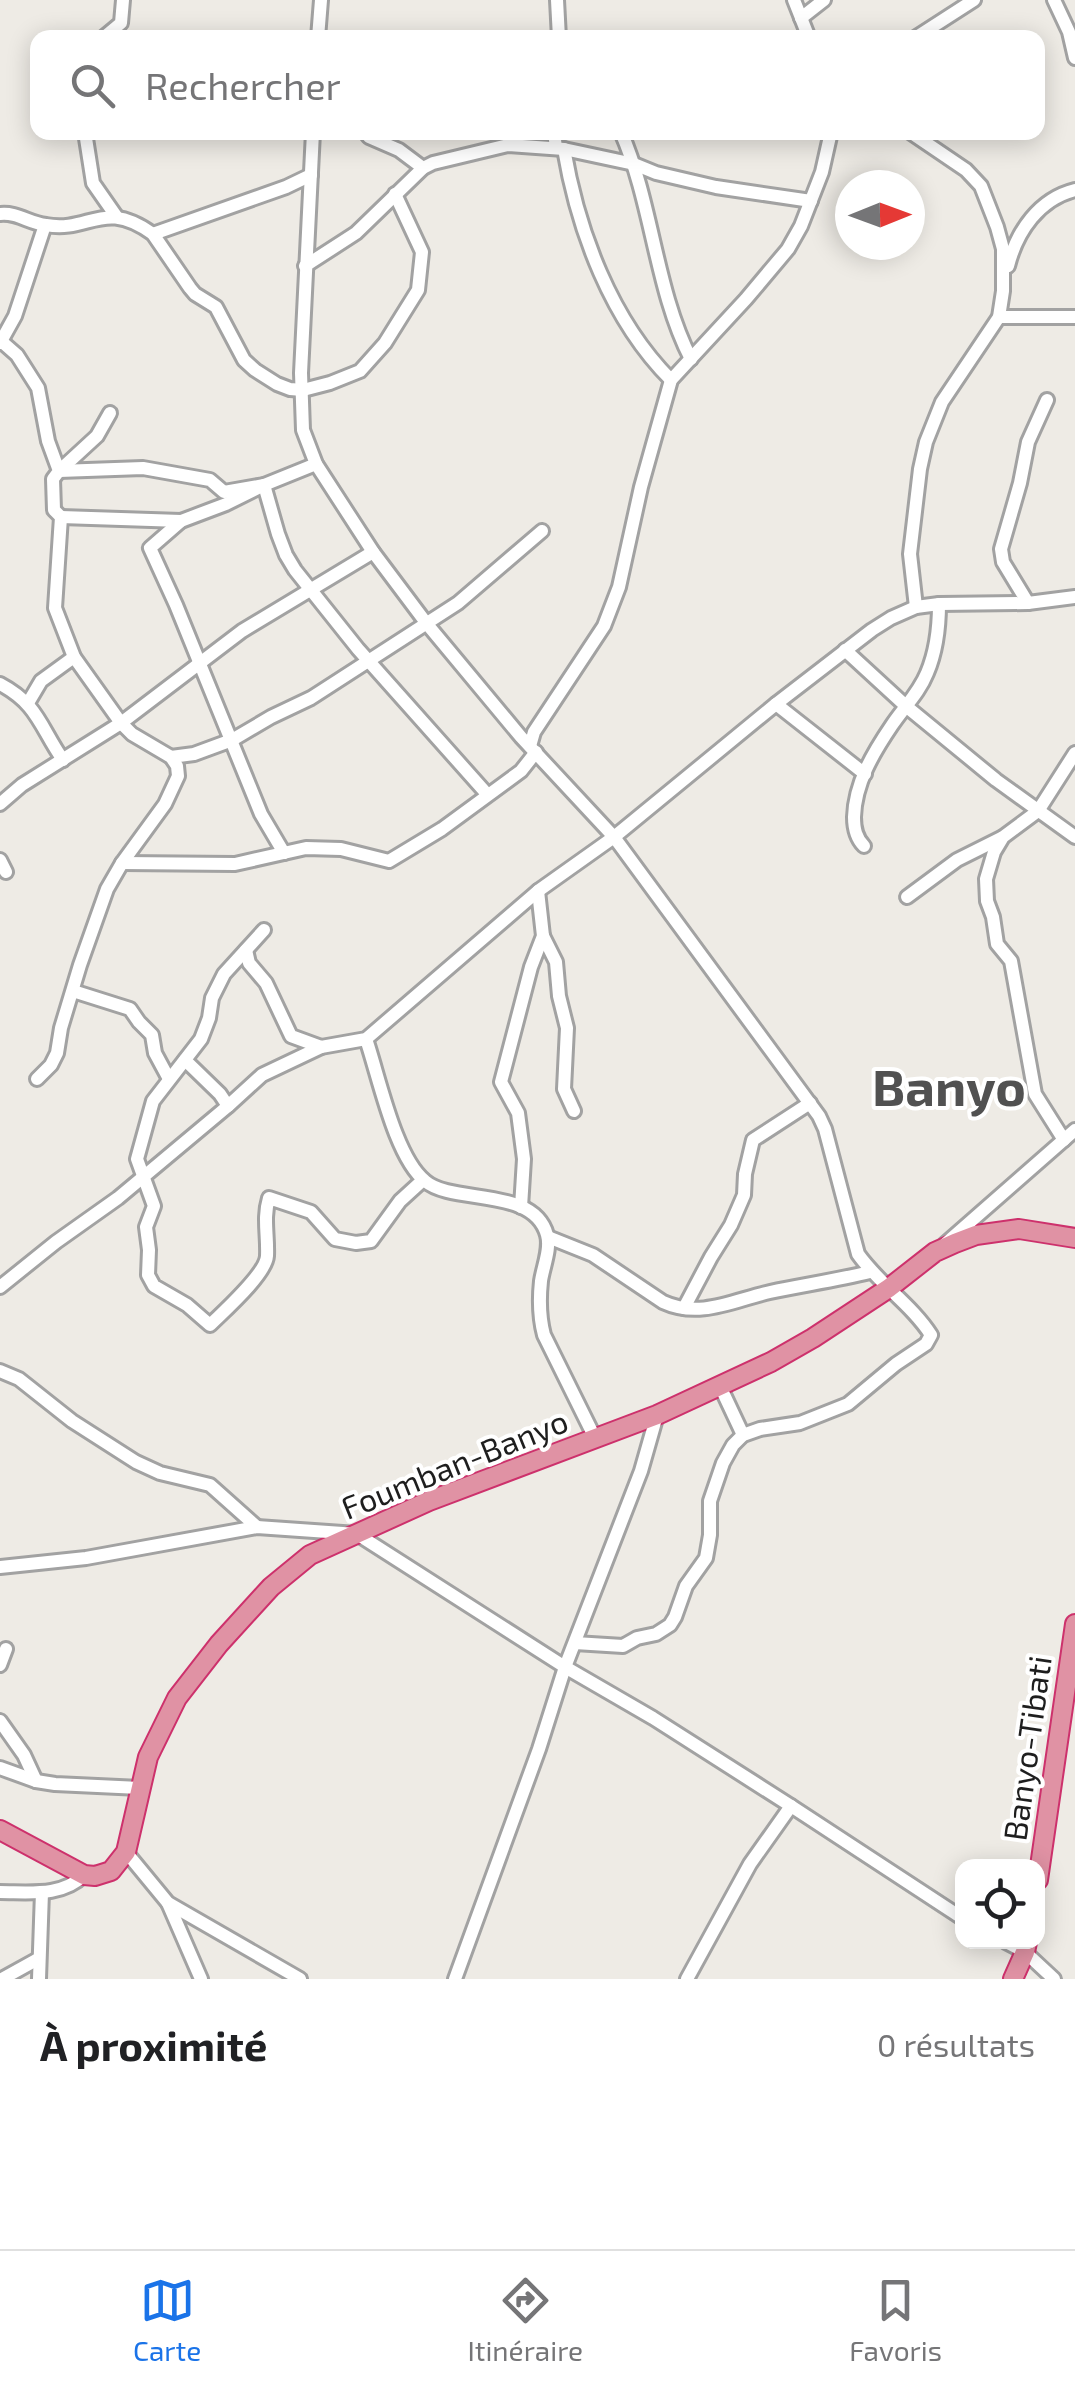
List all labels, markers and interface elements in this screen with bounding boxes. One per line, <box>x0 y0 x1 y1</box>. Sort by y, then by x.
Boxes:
search box <box>30 30 1045 140</box>
icon: search <box>65 58 120 113</box>
text: Rechercher <box>145 62 341 108</box>
north arrow <box>835 170 925 260</box>
district label: Banyo <box>872 1054 1026 1117</box>
street label: Foumban-Banyo <box>335 1400 573 1526</box>
street label: Banyo-Tibati <box>994 1653 1058 1843</box>
map controls <box>955 1859 1045 1949</box>
button: locate <box>955 1859 1045 1949</box>
text: À proximité <box>40 2019 267 2069</box>
text: 0 résultats <box>877 2025 1035 2063</box>
tab: Carte <box>133 2273 201 2367</box>
tab: Itinéraire <box>467 2273 583 2367</box>
tab: Favoris <box>849 2273 942 2367</box>

